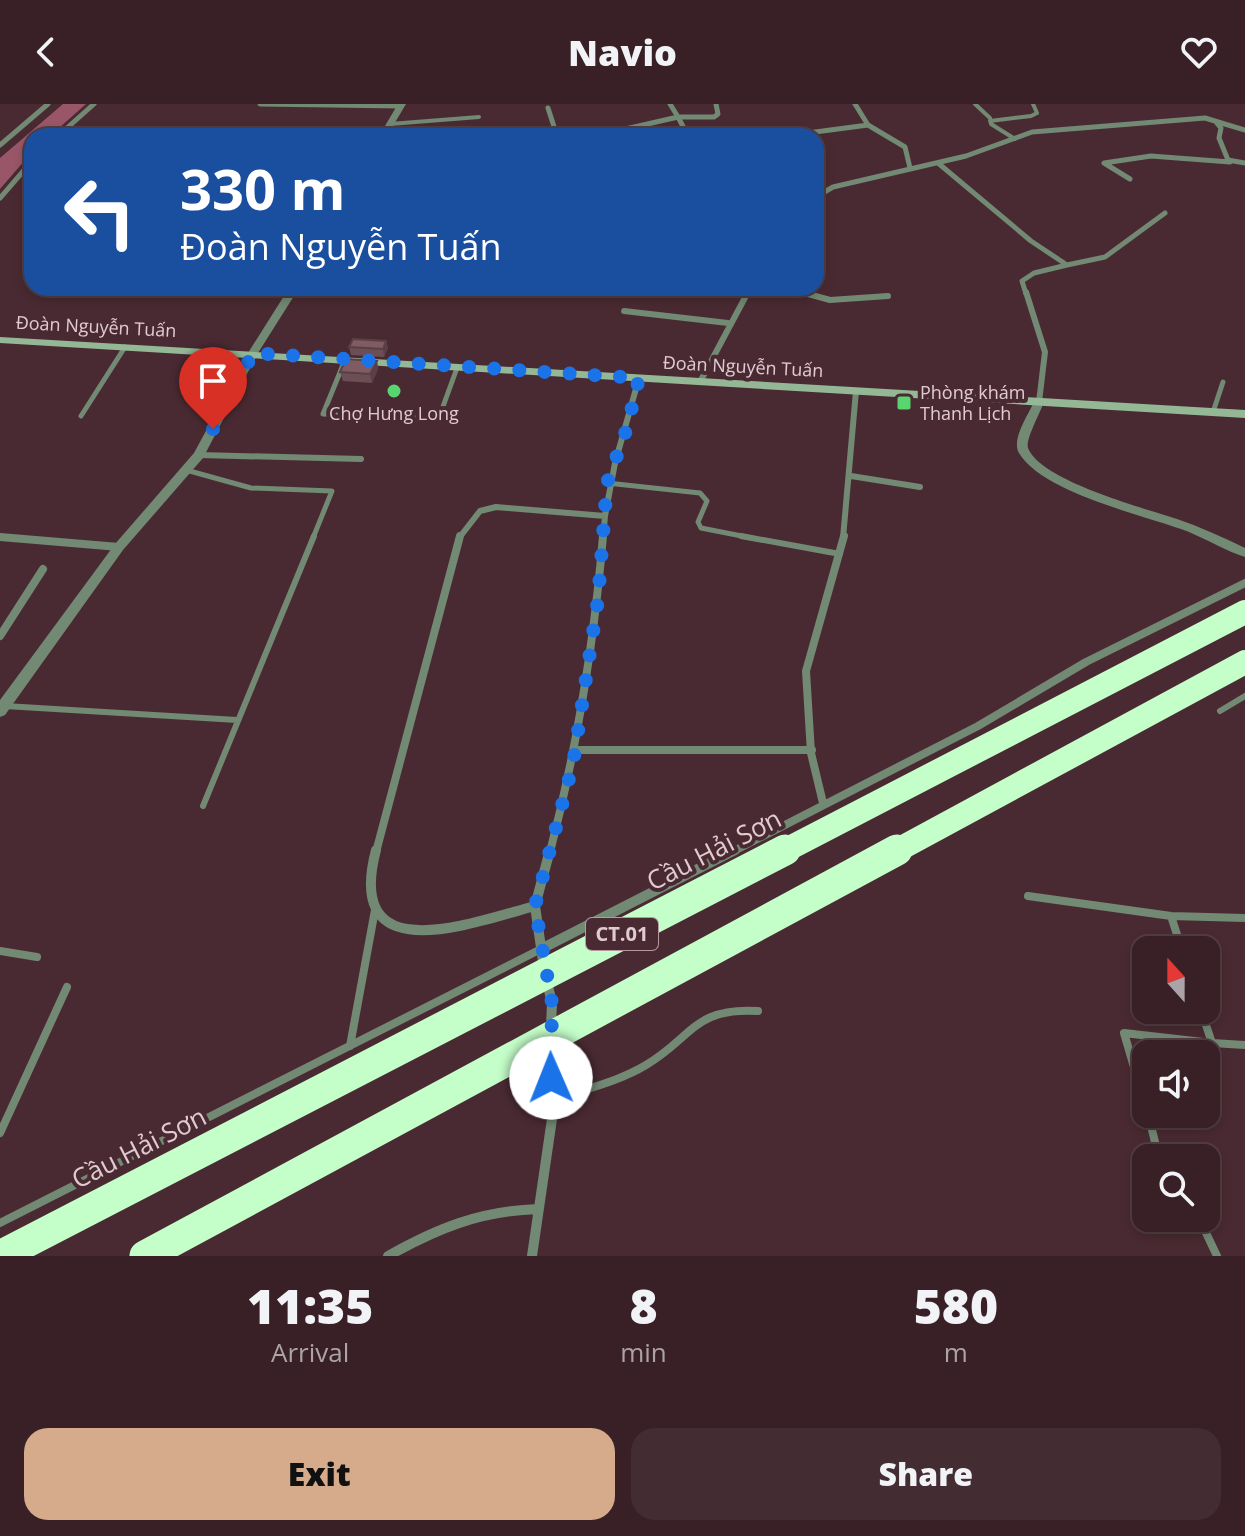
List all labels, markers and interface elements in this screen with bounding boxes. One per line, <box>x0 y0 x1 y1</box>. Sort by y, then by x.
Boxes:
text: Navio <box>568 28 677 77</box>
icon: back <box>24 30 68 74</box>
icon: heart <box>1177 30 1221 74</box>
text: 330 m <box>180 150 346 226</box>
icon: left <box>48 160 152 264</box>
text: Đoàn Nguyễn Tuấn <box>180 222 502 271</box>
street label: Đoàn Nguyễn Tuấn <box>15 310 177 342</box>
pin <box>179 347 247 429</box>
street label: Đoàn Nguyễn Tuấn <box>662 350 824 382</box>
icon: arrive <box>191 359 235 403</box>
place label: Phòng khám Thanh Lịch <box>920 380 1025 425</box>
marker: Chợ Hưng Long <box>385 382 403 400</box>
marker: Phòng khám Thanh Lịch <box>895 394 913 412</box>
place label: Chợ Hưng Long <box>329 401 459 425</box>
street label: Cầu Hải Sơn <box>640 800 787 898</box>
road number: CT.01 <box>586 918 658 950</box>
north arrow <box>1132 936 1220 1024</box>
map controls <box>1132 936 1220 1232</box>
position arrow <box>509 1036 593 1120</box>
button: sound <box>1132 1040 1220 1128</box>
street label: Cầu Hải Sơn <box>65 1098 212 1196</box>
button: search <box>1132 1144 1220 1232</box>
text: 11:35 <box>247 1273 373 1338</box>
text: 8 <box>629 1273 658 1338</box>
text: 580 <box>914 1273 998 1338</box>
text: Arrival <box>271 1334 349 1370</box>
text: min <box>620 1334 667 1370</box>
text: m <box>944 1334 968 1370</box>
button: Exit <box>24 1428 615 1520</box>
button: Share <box>631 1428 1221 1520</box>

